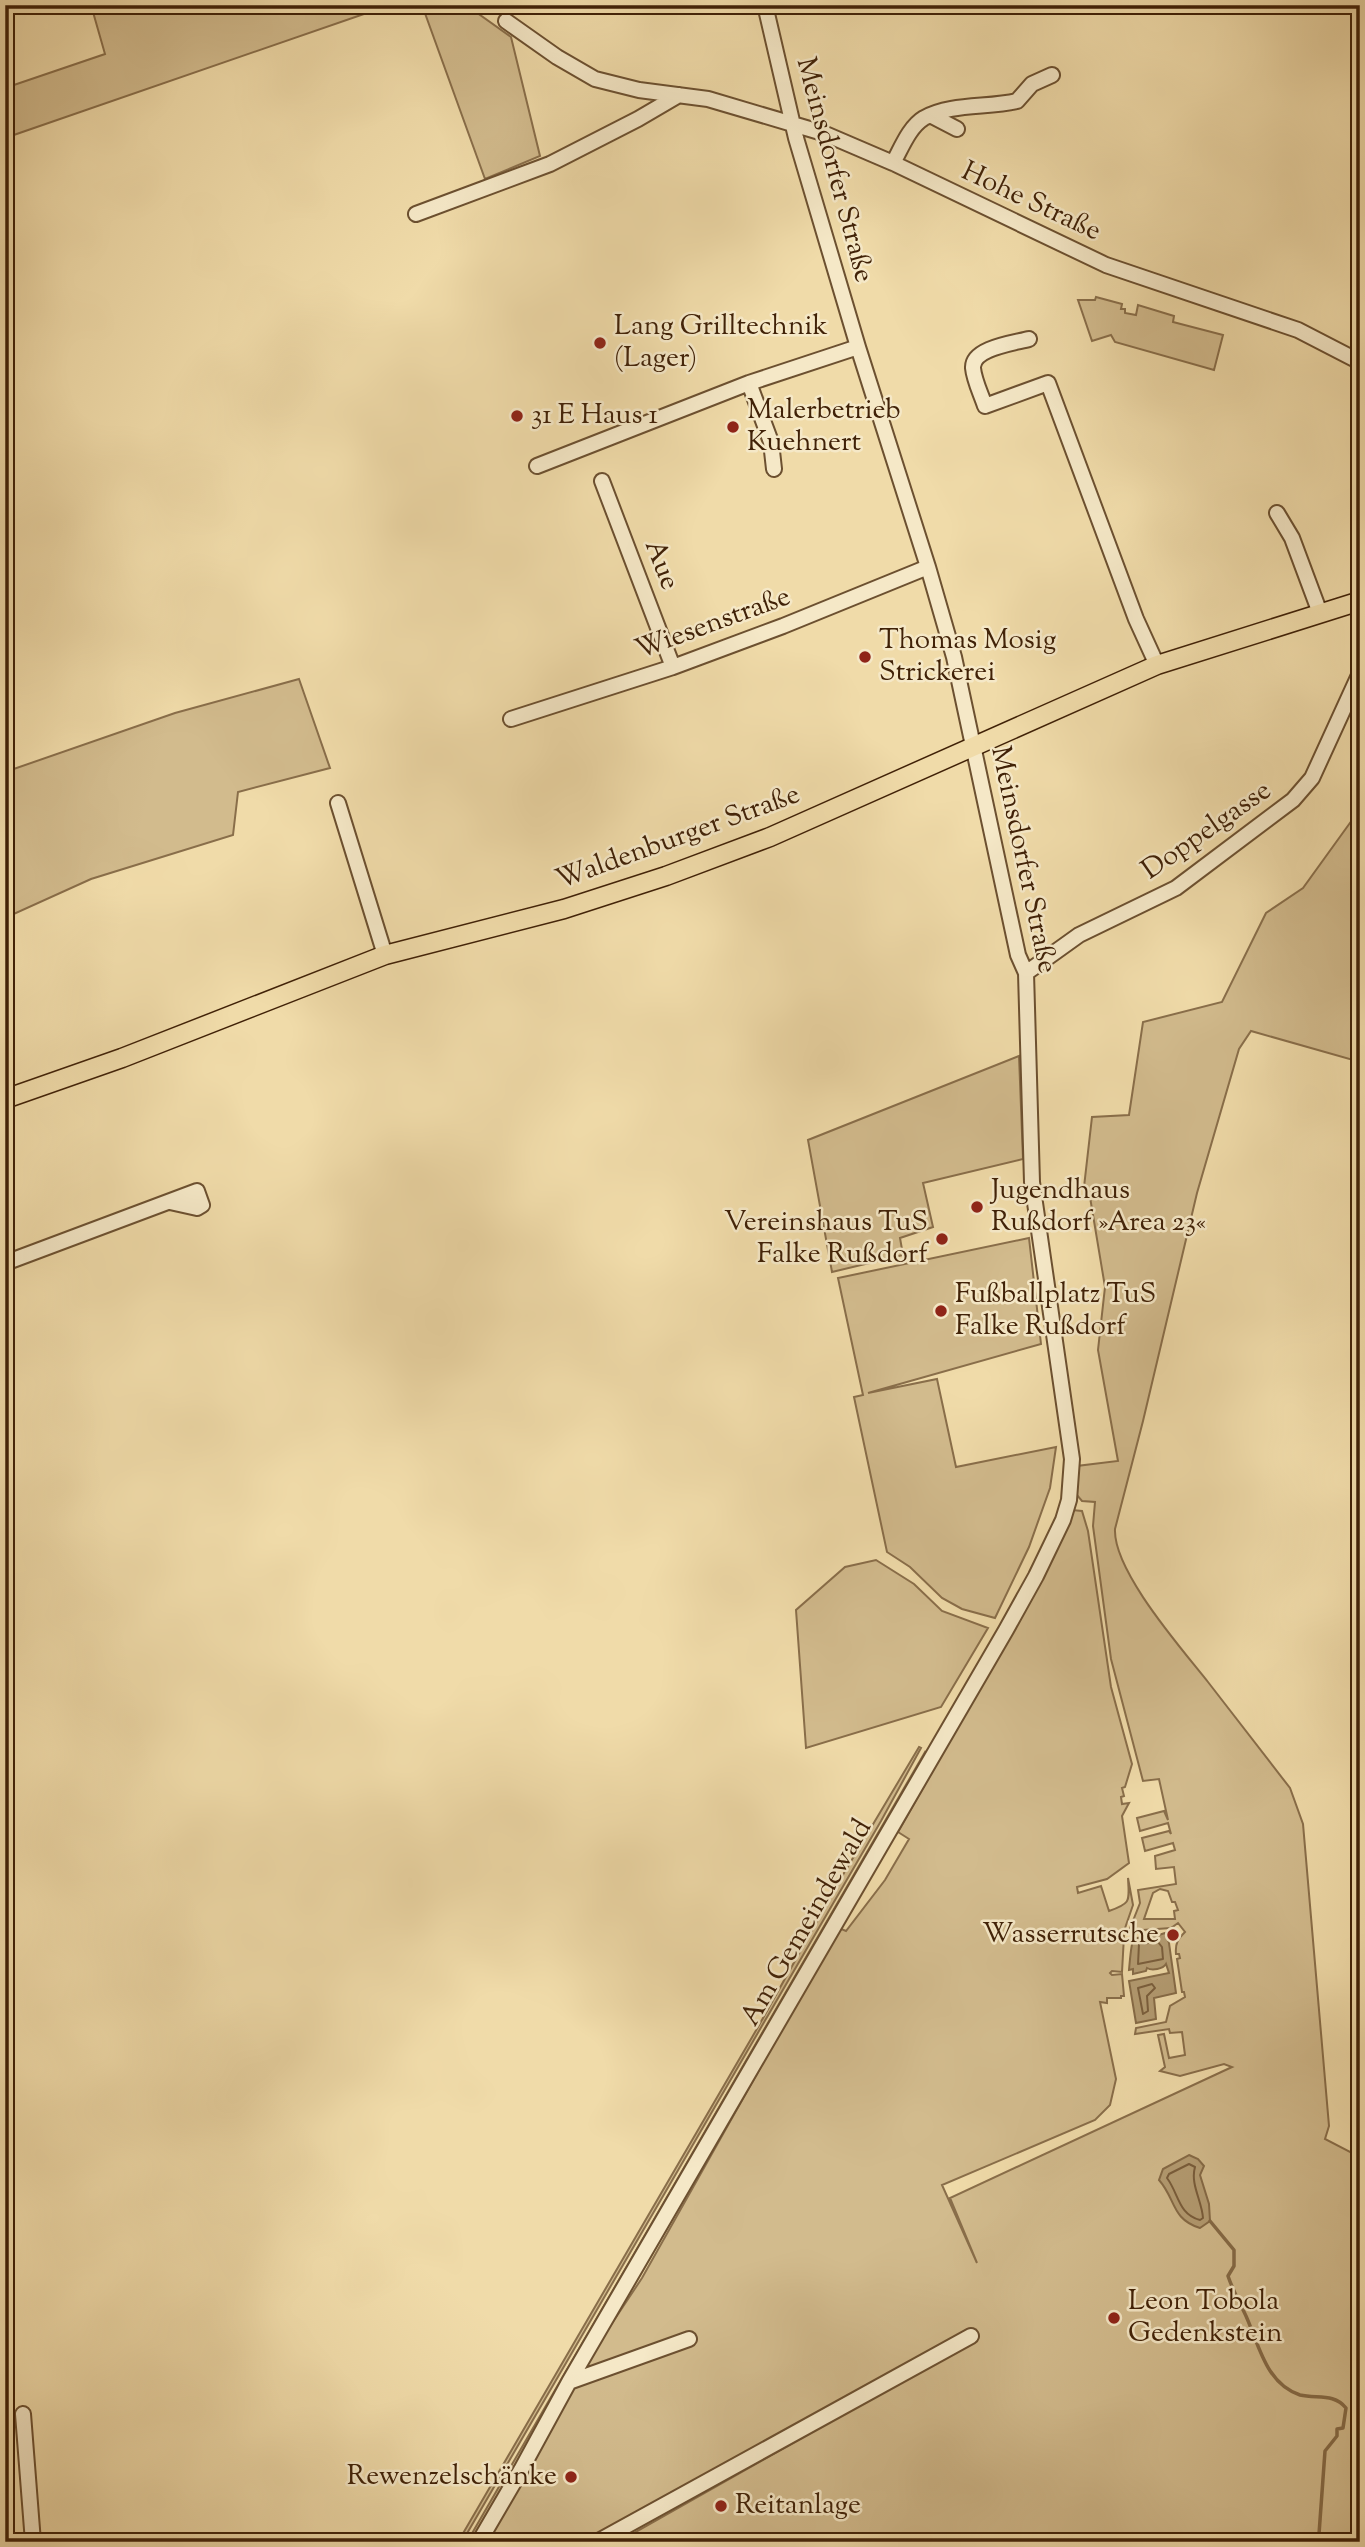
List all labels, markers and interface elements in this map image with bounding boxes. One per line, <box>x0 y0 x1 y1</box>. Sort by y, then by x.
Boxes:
street label: Meinsdorfer Straße <box>785 53 883 287</box>
street label: Hohe Straße <box>955 152 1107 252</box>
place label: Lang Grilltechnik (Lager) <box>614 307 828 379</box>
marker: Lang Grilltechnik (Lager) <box>592 335 608 351</box>
place label: Malerbetrieb Kuehnert <box>747 391 901 463</box>
place label: 31 E Haus 1 <box>531 396 658 436</box>
marker: 31 E Haus 1 <box>509 408 525 424</box>
marker: Malerbetrieb Kuehnert <box>725 419 741 435</box>
street label: Aue <box>633 534 689 596</box>
street label: Wiesenstraße <box>630 577 796 671</box>
place label: Thomas Mosig Strickerei <box>879 621 1056 693</box>
marker: Thomas Mosig Strickerei <box>857 649 873 665</box>
street label: Meinsdorfer Straße <box>979 743 1067 977</box>
street label: Doppelgasse <box>1134 772 1280 890</box>
street label: Waldenburger Straße <box>550 775 806 901</box>
place label: Jugendhaus Rußdorf »Area 23« <box>989 1171 1206 1243</box>
marker: Jugendhaus Rußdorf »Area 23« <box>969 1199 985 1215</box>
place label: Vereinshaus TuS Falke Rußdorf <box>724 1203 929 1275</box>
marker: Vereinshaus TuS Falke Rußdorf <box>934 1231 950 1247</box>
place label: Fußballplatz TuS Falke Rußdorf <box>955 1275 1156 1347</box>
marker: Fußballplatz TuS Falke Rußdorf <box>933 1303 949 1319</box>
street label: Am Gemeindewald <box>731 1812 883 2034</box>
place label: Wasserrutsche <box>982 1915 1159 1955</box>
marker: Wasserrutsche <box>1165 1927 1181 1943</box>
place label: Leon Tobola Gedenkstein <box>1128 2282 1282 2354</box>
marker: Leon Tobola Gedenkstein <box>1106 2310 1122 2326</box>
place label: Rewenzelschänke <box>347 2457 557 2497</box>
marker: Rewenzelschänke <box>563 2469 579 2485</box>
place label: Reitanlage <box>735 2486 861 2526</box>
marker: Reitanlage <box>713 2498 729 2514</box>

